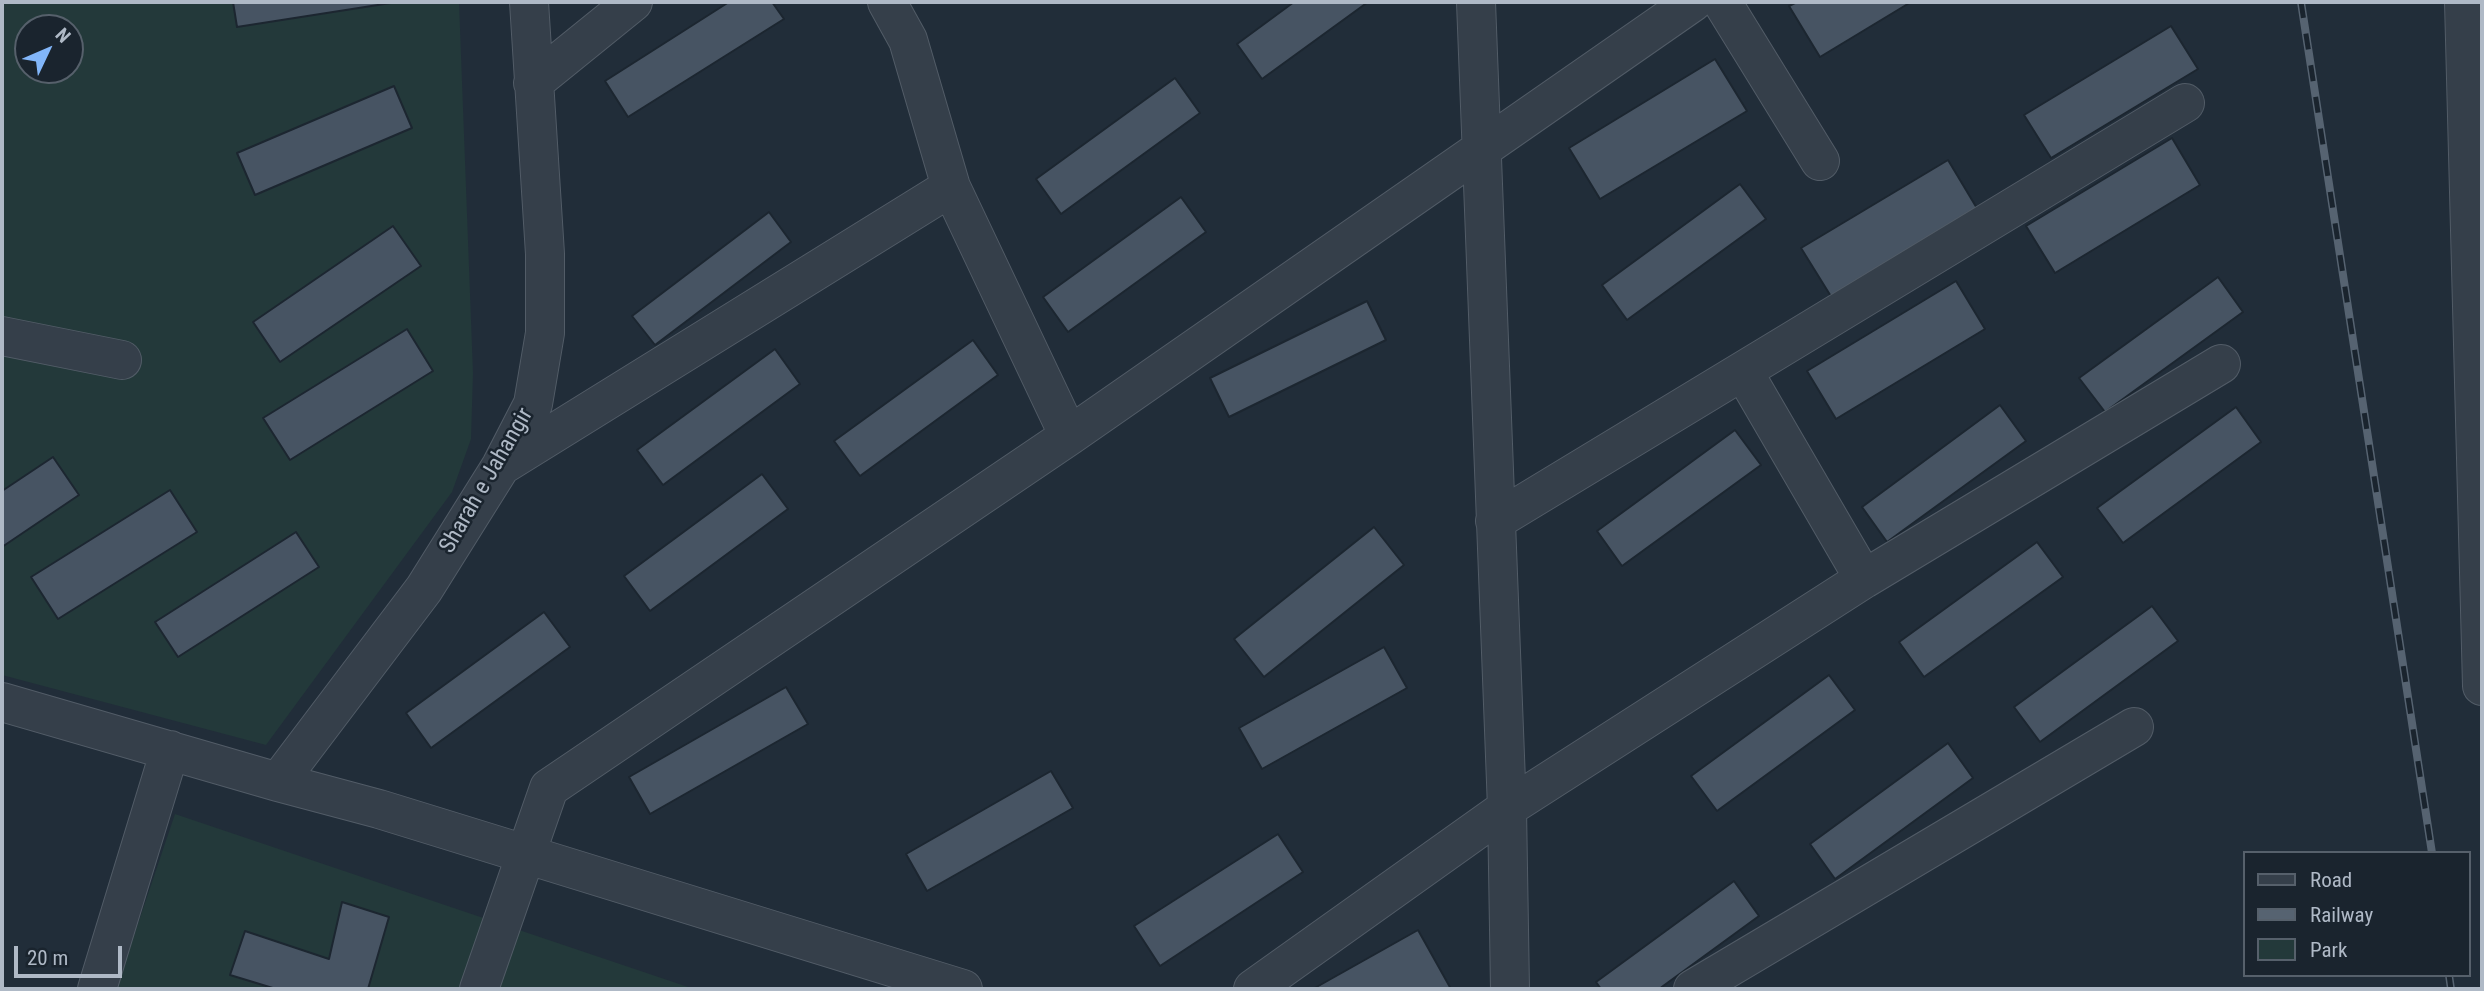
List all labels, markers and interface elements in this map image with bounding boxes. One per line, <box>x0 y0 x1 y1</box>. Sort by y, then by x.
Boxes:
north arrow <box>14 14 84 84</box>
text: N <box>51 23 75 48</box>
street label: Sharah e Jahangir <box>434 403 540 559</box>
legend <box>2242 851 2470 977</box>
text: Road <box>2310 868 2352 892</box>
text: Railway <box>2310 903 2373 927</box>
scale bar <box>18 932 126 976</box>
text: Park <box>2310 938 2347 962</box>
text: 20 m <box>27 946 68 970</box>

